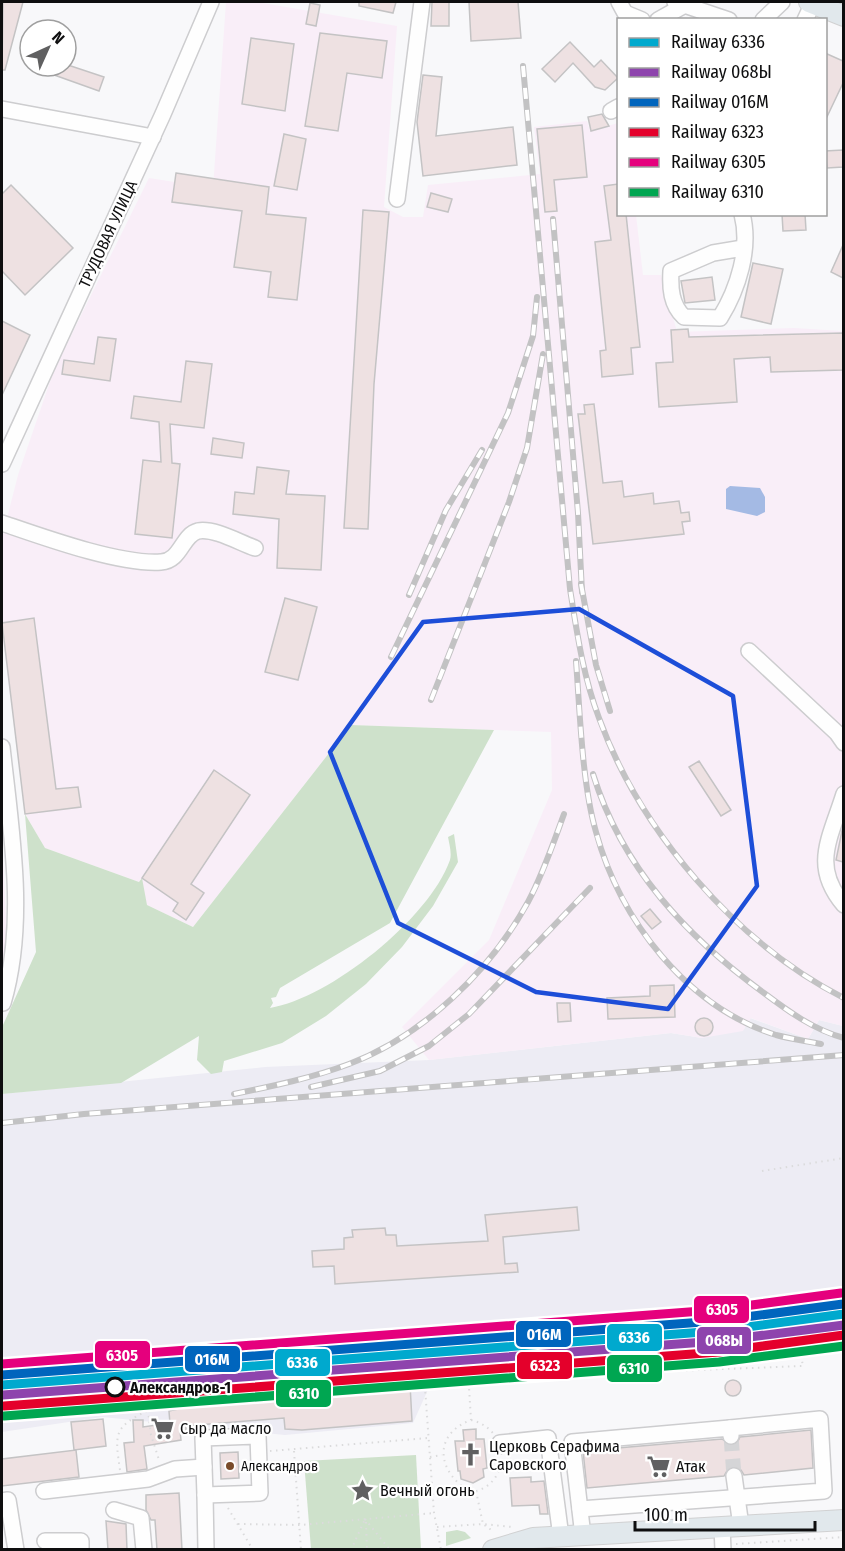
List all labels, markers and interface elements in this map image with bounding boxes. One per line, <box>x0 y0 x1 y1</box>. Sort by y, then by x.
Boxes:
north arrow <box>18 18 78 78</box>
legend <box>617 18 827 216</box>
text: N <box>48 28 68 48</box>
text: Railway 6336 <box>671 31 765 53</box>
text: Railway 068Ы <box>671 61 772 83</box>
text: Railway 016М <box>671 91 769 113</box>
text: Railway 6323 <box>671 121 764 143</box>
text: Railway 6305 <box>671 151 766 173</box>
street label: ТРУДОВАЯ УЛИЦА <box>75 177 141 291</box>
text: Railway 6310 <box>671 181 764 203</box>
line badge: 6305 <box>693 1295 750 1324</box>
text: 6305 <box>706 1300 738 1319</box>
line badge: 016М <box>515 1320 572 1348</box>
line badge: 6336 <box>606 1323 663 1352</box>
text: 016М <box>526 1325 562 1344</box>
line badge: 068Ы <box>696 1326 752 1355</box>
text: 6336 <box>618 1328 650 1347</box>
text: 068Ы <box>705 1331 743 1350</box>
line badge: 6305 <box>94 1340 151 1369</box>
line badge: 016М <box>184 1345 241 1373</box>
text: 6305 <box>106 1346 138 1365</box>
line badge: 6336 <box>274 1348 331 1377</box>
text: 016М <box>194 1350 230 1369</box>
line badge: 6323 <box>516 1351 573 1380</box>
text: 6336 <box>286 1353 318 1372</box>
line badge: 6310 <box>606 1354 663 1383</box>
text: 6323 <box>530 1356 561 1375</box>
text: 6310 <box>619 1359 650 1378</box>
marker: Александров-1 <box>105 1377 125 1397</box>
place label: Александров-1 <box>129 1378 231 1397</box>
line badge: 6310 <box>275 1379 332 1408</box>
text: 6310 <box>289 1384 320 1403</box>
supermarket icon: Сыр да масло <box>149 1415 175 1441</box>
place label: Сыр да масло <box>180 1419 272 1438</box>
place label: Церковь Серафима Саровского <box>489 1437 620 1474</box>
church icon: Церковь Серафима Саровского <box>458 1442 484 1468</box>
supermarket icon: Атак <box>645 1453 671 1479</box>
place label: Атак <box>676 1457 706 1476</box>
place label: Александров <box>241 1458 318 1475</box>
marker: Александров <box>224 1460 236 1472</box>
place icon: Вечный огонь <box>349 1477 375 1503</box>
place label: Вечный огонь <box>380 1481 475 1500</box>
scale bar <box>635 1494 815 1532</box>
text: 100 m <box>644 1504 688 1526</box>

